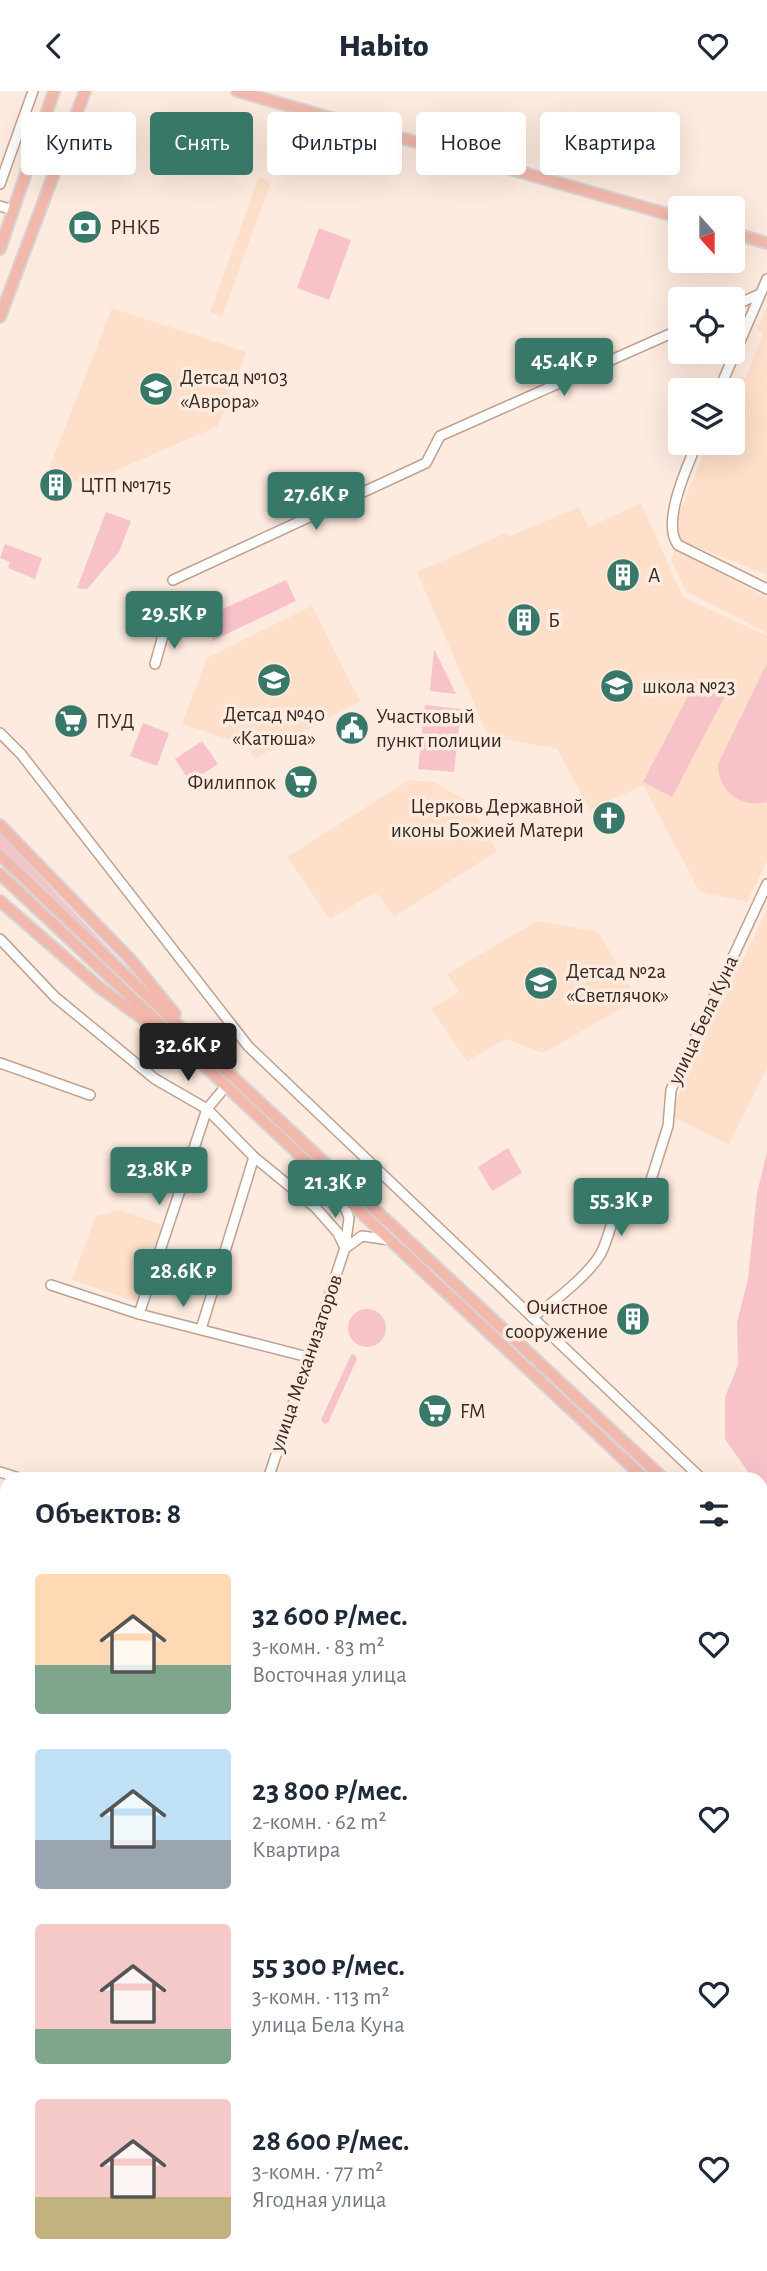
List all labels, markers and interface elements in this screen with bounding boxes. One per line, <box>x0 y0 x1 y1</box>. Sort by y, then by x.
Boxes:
icon: back <box>35 27 73 65</box>
icon: heart <box>694 27 732 65</box>
text: Habito <box>338 30 429 62</box>
chip: Купить <box>21 112 136 175</box>
chip: Снять <box>150 112 253 175</box>
chip: Фильтры <box>267 112 402 175</box>
chip: Новое <box>416 112 526 175</box>
chip: Квартира <box>540 112 680 175</box>
north arrow <box>668 196 746 273</box>
map controls <box>668 196 745 455</box>
bank icon: РНКБ <box>66 208 104 246</box>
place label: РНКБ <box>110 217 160 238</box>
button: locate <box>668 287 745 364</box>
pin: 45.4K ₽ <box>499 338 629 398</box>
text: 45.4K ₽ <box>531 349 597 372</box>
place label: Детсад №103 «Аврора» <box>180 367 288 412</box>
school or university icon: Детсад №103 «Аврора» <box>137 370 175 408</box>
button: layers <box>668 378 745 455</box>
building icon: ЦТП №1715 <box>37 466 75 504</box>
pin: 27.6K ₽ <box>251 473 381 532</box>
place label: ЦТП №1715 <box>80 475 171 496</box>
text: 27.6K ₽ <box>284 483 348 506</box>
building icon: А <box>604 556 642 594</box>
place label: А <box>648 565 660 586</box>
pin: 29.5K ₽ <box>109 591 239 651</box>
building icon: Б <box>505 601 543 639</box>
text: 29.5K ₽ <box>142 602 206 625</box>
place label: Б <box>548 610 560 631</box>
school or university icon: Детсад №40 «Катюша» <box>255 661 293 699</box>
school or university icon: школа №23 <box>598 667 636 705</box>
place label: школа №23 <box>642 676 735 697</box>
supermarket icon: ПУД <box>52 702 90 740</box>
place label: Детсад №40 «Катюша» <box>223 704 325 749</box>
place label: Участковый пункт полиции <box>376 706 502 751</box>
public building icon: Участковый пункт полиции <box>333 709 371 747</box>
place label: ПУД <box>96 711 135 732</box>
supermarket icon: Филиппок <box>282 763 320 801</box>
place label: Филиппок <box>187 772 276 793</box>
place label: Церковь Державной иконы Божией Матери <box>391 796 584 841</box>
church icon: Церковь Державной иконы Божией Матери <box>590 799 628 837</box>
street label: улица Бела Куна <box>664 952 742 1089</box>
place label: Детсад №2а «Светлячок» <box>566 961 669 1006</box>
school or university icon: Детсад №2а «Светлячок» <box>522 964 560 1002</box>
pin: 32.6K ₽ <box>123 1023 253 1083</box>
text: 32.6K ₽ <box>156 1034 220 1057</box>
pin: 23.8K ₽ <box>94 1147 224 1207</box>
text: 23.8K ₽ <box>126 1158 192 1181</box>
pin: 21.3K ₽ <box>270 1161 400 1220</box>
text: 21.3K ₽ <box>304 1171 366 1194</box>
pin: 55.3K ₽ <box>556 1179 686 1238</box>
text: 55.3K ₽ <box>590 1189 652 1212</box>
pin: 28.6K ₽ <box>118 1249 248 1309</box>
text: 28.6K ₽ <box>150 1260 216 1283</box>
street label: улица Механизаторов <box>265 1272 346 1455</box>
place label: Очистное сооружение <box>505 1297 608 1342</box>
building icon: Очистное сооружение <box>614 1300 652 1338</box>
supermarket icon: FM <box>416 1392 454 1430</box>
place label: FM <box>460 1401 485 1422</box>
icon: filters <box>695 1495 733 1533</box>
text: Объектов: 8 <box>35 1499 181 1529</box>
text: 32 600 ₽/мес. <box>252 1601 408 1631</box>
icon: home <box>91 1602 175 1686</box>
icon: heart <box>695 1625 733 1663</box>
text: 3-комн. · 83 m² <box>252 1636 385 1659</box>
text: Восточная улица <box>252 1664 407 1687</box>
text: 23 800 ₽/мес. <box>252 1776 408 1806</box>
icon: home <box>91 1777 175 1861</box>
icon: heart <box>695 1800 733 1838</box>
text: 2-комн. · 62 m² <box>252 1811 386 1834</box>
text: Квартира <box>252 1839 340 1862</box>
text: 55 300 ₽/мес. <box>252 1951 405 1981</box>
icon: home <box>91 1952 175 2036</box>
icon: heart <box>695 1975 733 2013</box>
text: 3-комн. · 113 m² <box>252 1986 390 2009</box>
text: улица Бела Куна <box>252 2014 405 2037</box>
text: 28 600 ₽/мес. <box>252 2126 410 2156</box>
icon: home <box>91 2127 175 2211</box>
icon: heart <box>695 2150 733 2188</box>
text: 3-комн. · 77 m² <box>252 2161 383 2184</box>
text: Ягодная улица <box>252 2189 387 2212</box>

